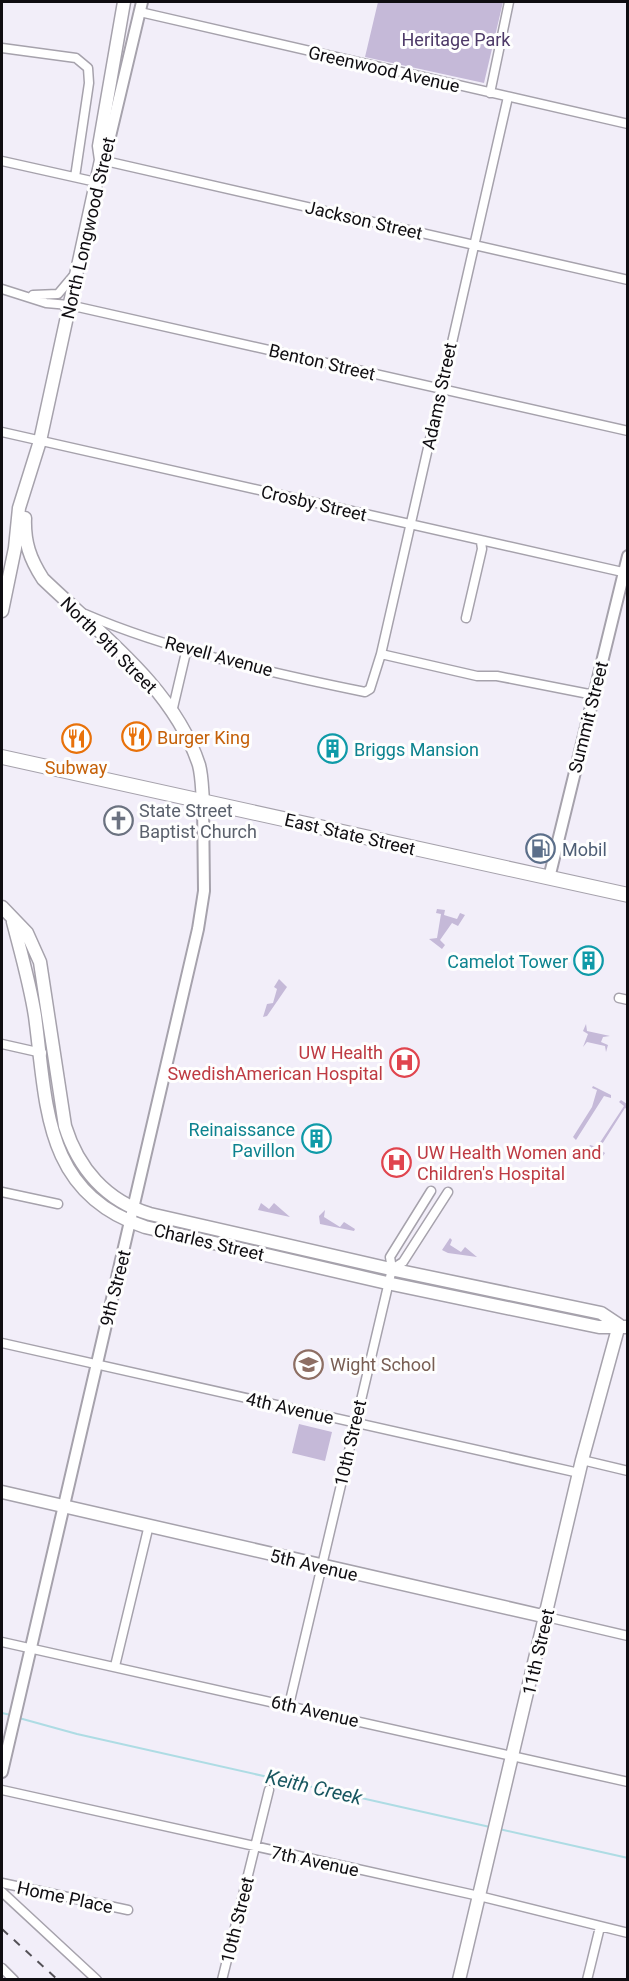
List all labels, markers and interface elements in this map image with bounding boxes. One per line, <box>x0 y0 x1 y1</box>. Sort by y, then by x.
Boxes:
park label: Heritage Park <box>402 29 511 50</box>
street label: Greenwood Avenue <box>306 41 462 97</box>
street label: North Longwood Street <box>57 135 119 321</box>
street label: Jackson Street <box>303 196 425 244</box>
street label: Benton Street <box>267 340 377 384</box>
street label: Adams Street <box>417 341 461 451</box>
street label: Crosby Street <box>259 481 369 525</box>
street label: North 9th Street <box>56 592 162 698</box>
street label: Revell Avenue <box>163 632 275 680</box>
street label: Summit Street <box>564 659 612 775</box>
restaurant icon: Burger King <box>120 721 152 753</box>
restaurant icon: Subway <box>60 722 92 754</box>
place label: Burger King <box>157 727 250 748</box>
building icon: Briggs Mansion <box>317 733 349 765</box>
place label: Briggs Mansion <box>354 739 479 760</box>
place label: Subway <box>45 757 108 778</box>
place label: State Street Baptist Church <box>139 800 257 842</box>
church icon: State Street Baptist Church <box>102 804 134 836</box>
street label: East State Street <box>283 809 417 859</box>
fuel station icon: Mobil <box>525 833 557 865</box>
place label: Mobil <box>562 839 607 860</box>
building icon: Camelot Tower <box>573 945 605 977</box>
place label: Camelot Tower <box>447 951 568 972</box>
place label: UW Health SwedishAmerican Hospital <box>167 1042 383 1084</box>
hospital icon: UW Health SwedishAmerican Hospital <box>388 1046 420 1078</box>
place label: Reinaissance Pavillon <box>189 1119 295 1161</box>
building icon: Reinaissance Pavillon <box>300 1123 332 1155</box>
place label: UW Health Women and Children's Hospital <box>417 1142 602 1184</box>
hospital icon: UW Health Women and Children's Hospital <box>380 1146 412 1178</box>
street label: Charles Street <box>152 1219 266 1265</box>
street label: 9th Street <box>95 1248 135 1328</box>
school or university icon: Wight School <box>293 1348 325 1380</box>
place label: Wight School <box>330 1354 436 1375</box>
street label: 4th Avenue <box>244 1388 336 1428</box>
street label: 10th Street <box>330 1398 370 1488</box>
street label: 5th Avenue <box>268 1545 360 1585</box>
street label: 11th Street <box>518 1607 558 1697</box>
street label: 6th Avenue <box>269 1691 361 1731</box>
water label: Keith Creek <box>263 1764 366 1810</box>
street label: 7th Avenue <box>269 1841 361 1881</box>
street label: 10th Street <box>216 1875 258 1965</box>
street label: Home Place <box>15 1877 115 1917</box>

